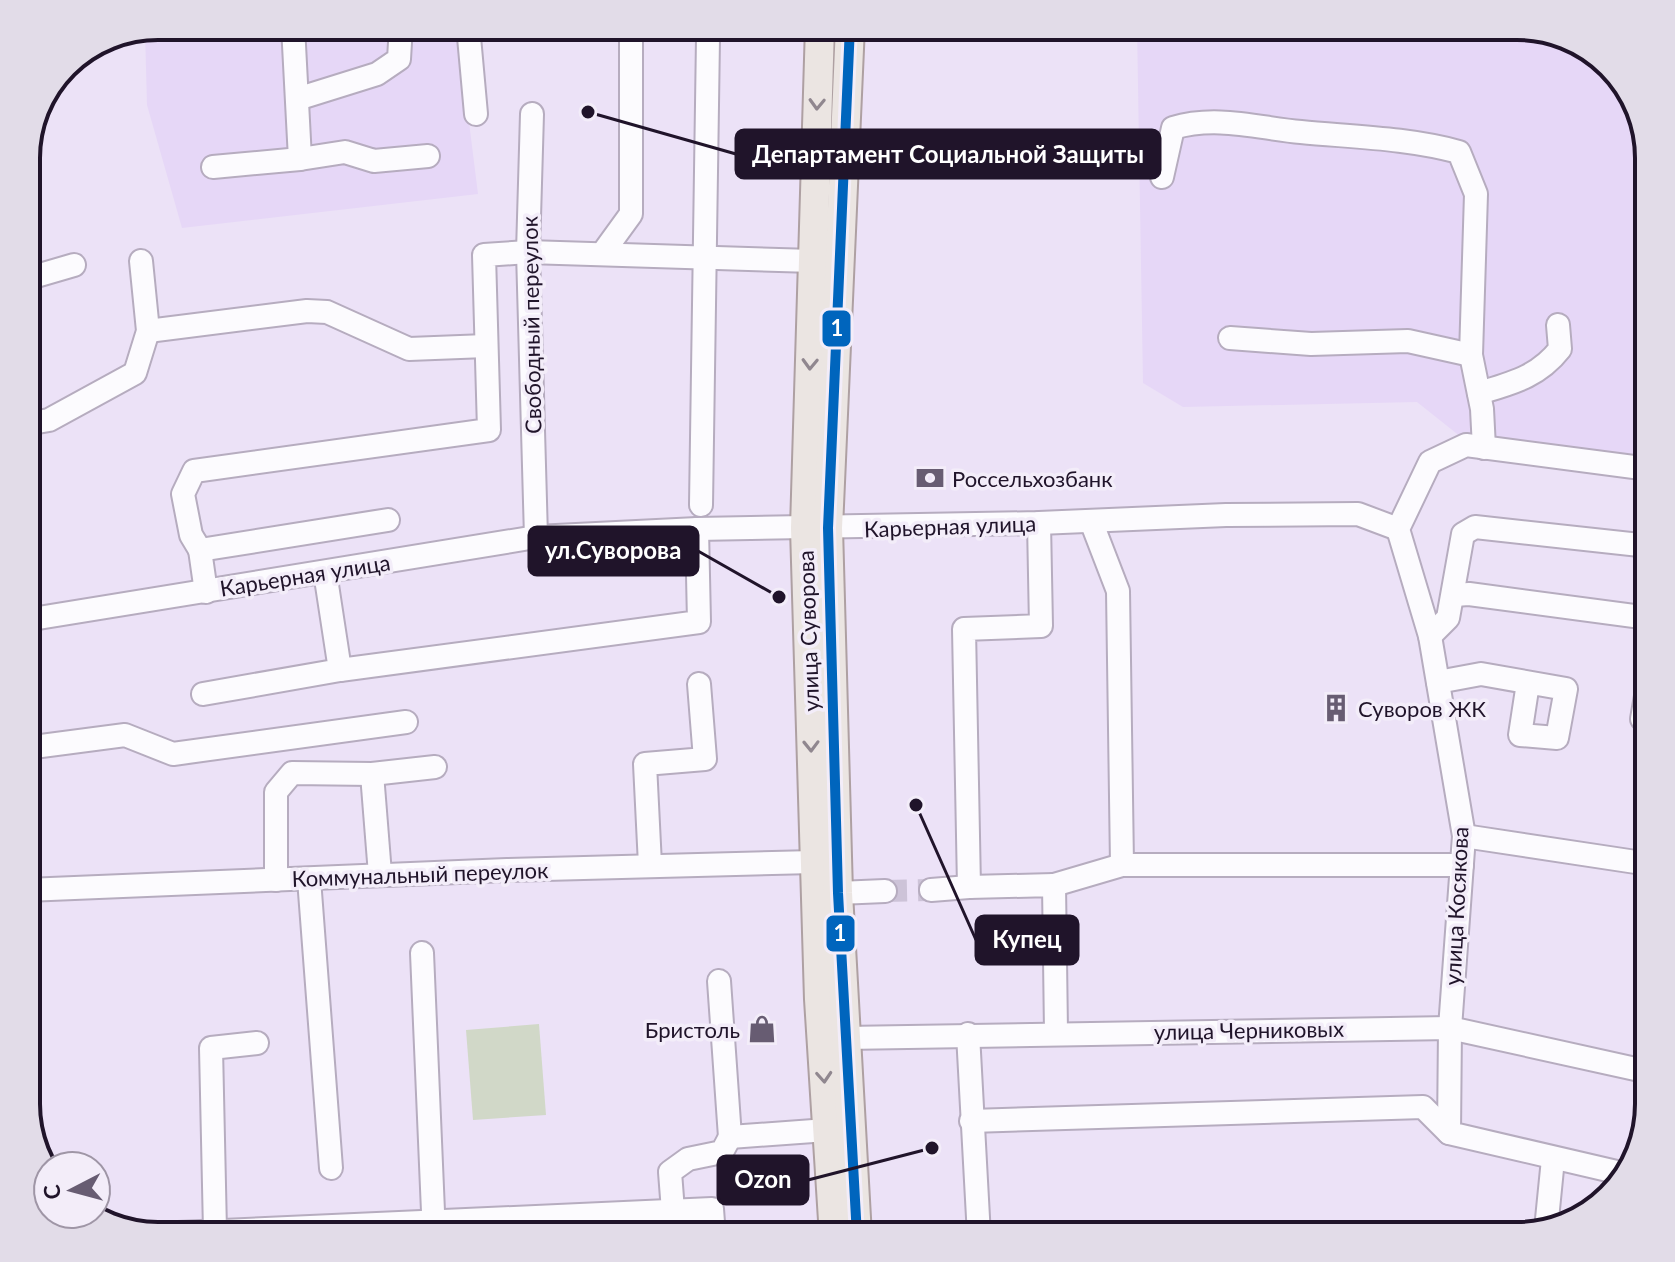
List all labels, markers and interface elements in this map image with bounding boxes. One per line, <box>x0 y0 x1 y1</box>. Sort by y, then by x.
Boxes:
one-way arrow <box>809 98 826 111</box>
callout: Департамент Социальной Защиты <box>736 130 1160 178</box>
text: Департамент Социальной Защиты <box>752 139 1144 168</box>
street label: Свободный переулок <box>516 215 546 434</box>
line badge: 1 <box>821 309 852 348</box>
text: 1 <box>831 314 843 341</box>
one-way arrow <box>801 358 818 371</box>
bank icon: Россельхозбанк <box>915 463 945 493</box>
place label: Россельхозбанк <box>952 465 1113 492</box>
street label: Карьерная улица <box>863 510 1037 542</box>
callout: ул.Суворова <box>529 527 698 575</box>
text: ул.Суворова <box>545 535 681 564</box>
street label: Карьерная улица <box>218 548 392 602</box>
street label: улица Суворова <box>792 550 824 712</box>
building icon: Суворов ЖК <box>1321 693 1351 723</box>
place label: Суворов ЖК <box>1358 695 1486 722</box>
one-way arrow <box>802 740 820 753</box>
street label: улица Косякова <box>1438 826 1474 986</box>
street label: Коммунальный переулок <box>291 856 549 892</box>
line badge: 1 <box>825 914 856 953</box>
callout: Купец <box>976 916 1078 964</box>
text: 1 <box>834 919 846 946</box>
text: Купец <box>992 924 1062 953</box>
shop icon: Бристоль <box>747 1014 777 1044</box>
street label: улица Черниковых <box>1154 1015 1344 1045</box>
place label: Бристоль <box>645 1016 740 1043</box>
one-way arrow <box>815 1071 832 1084</box>
north arrow <box>32 1150 112 1230</box>
callout: Ozon <box>718 1156 808 1204</box>
text: Ozon <box>734 1164 792 1193</box>
text: С <box>37 1183 66 1201</box>

